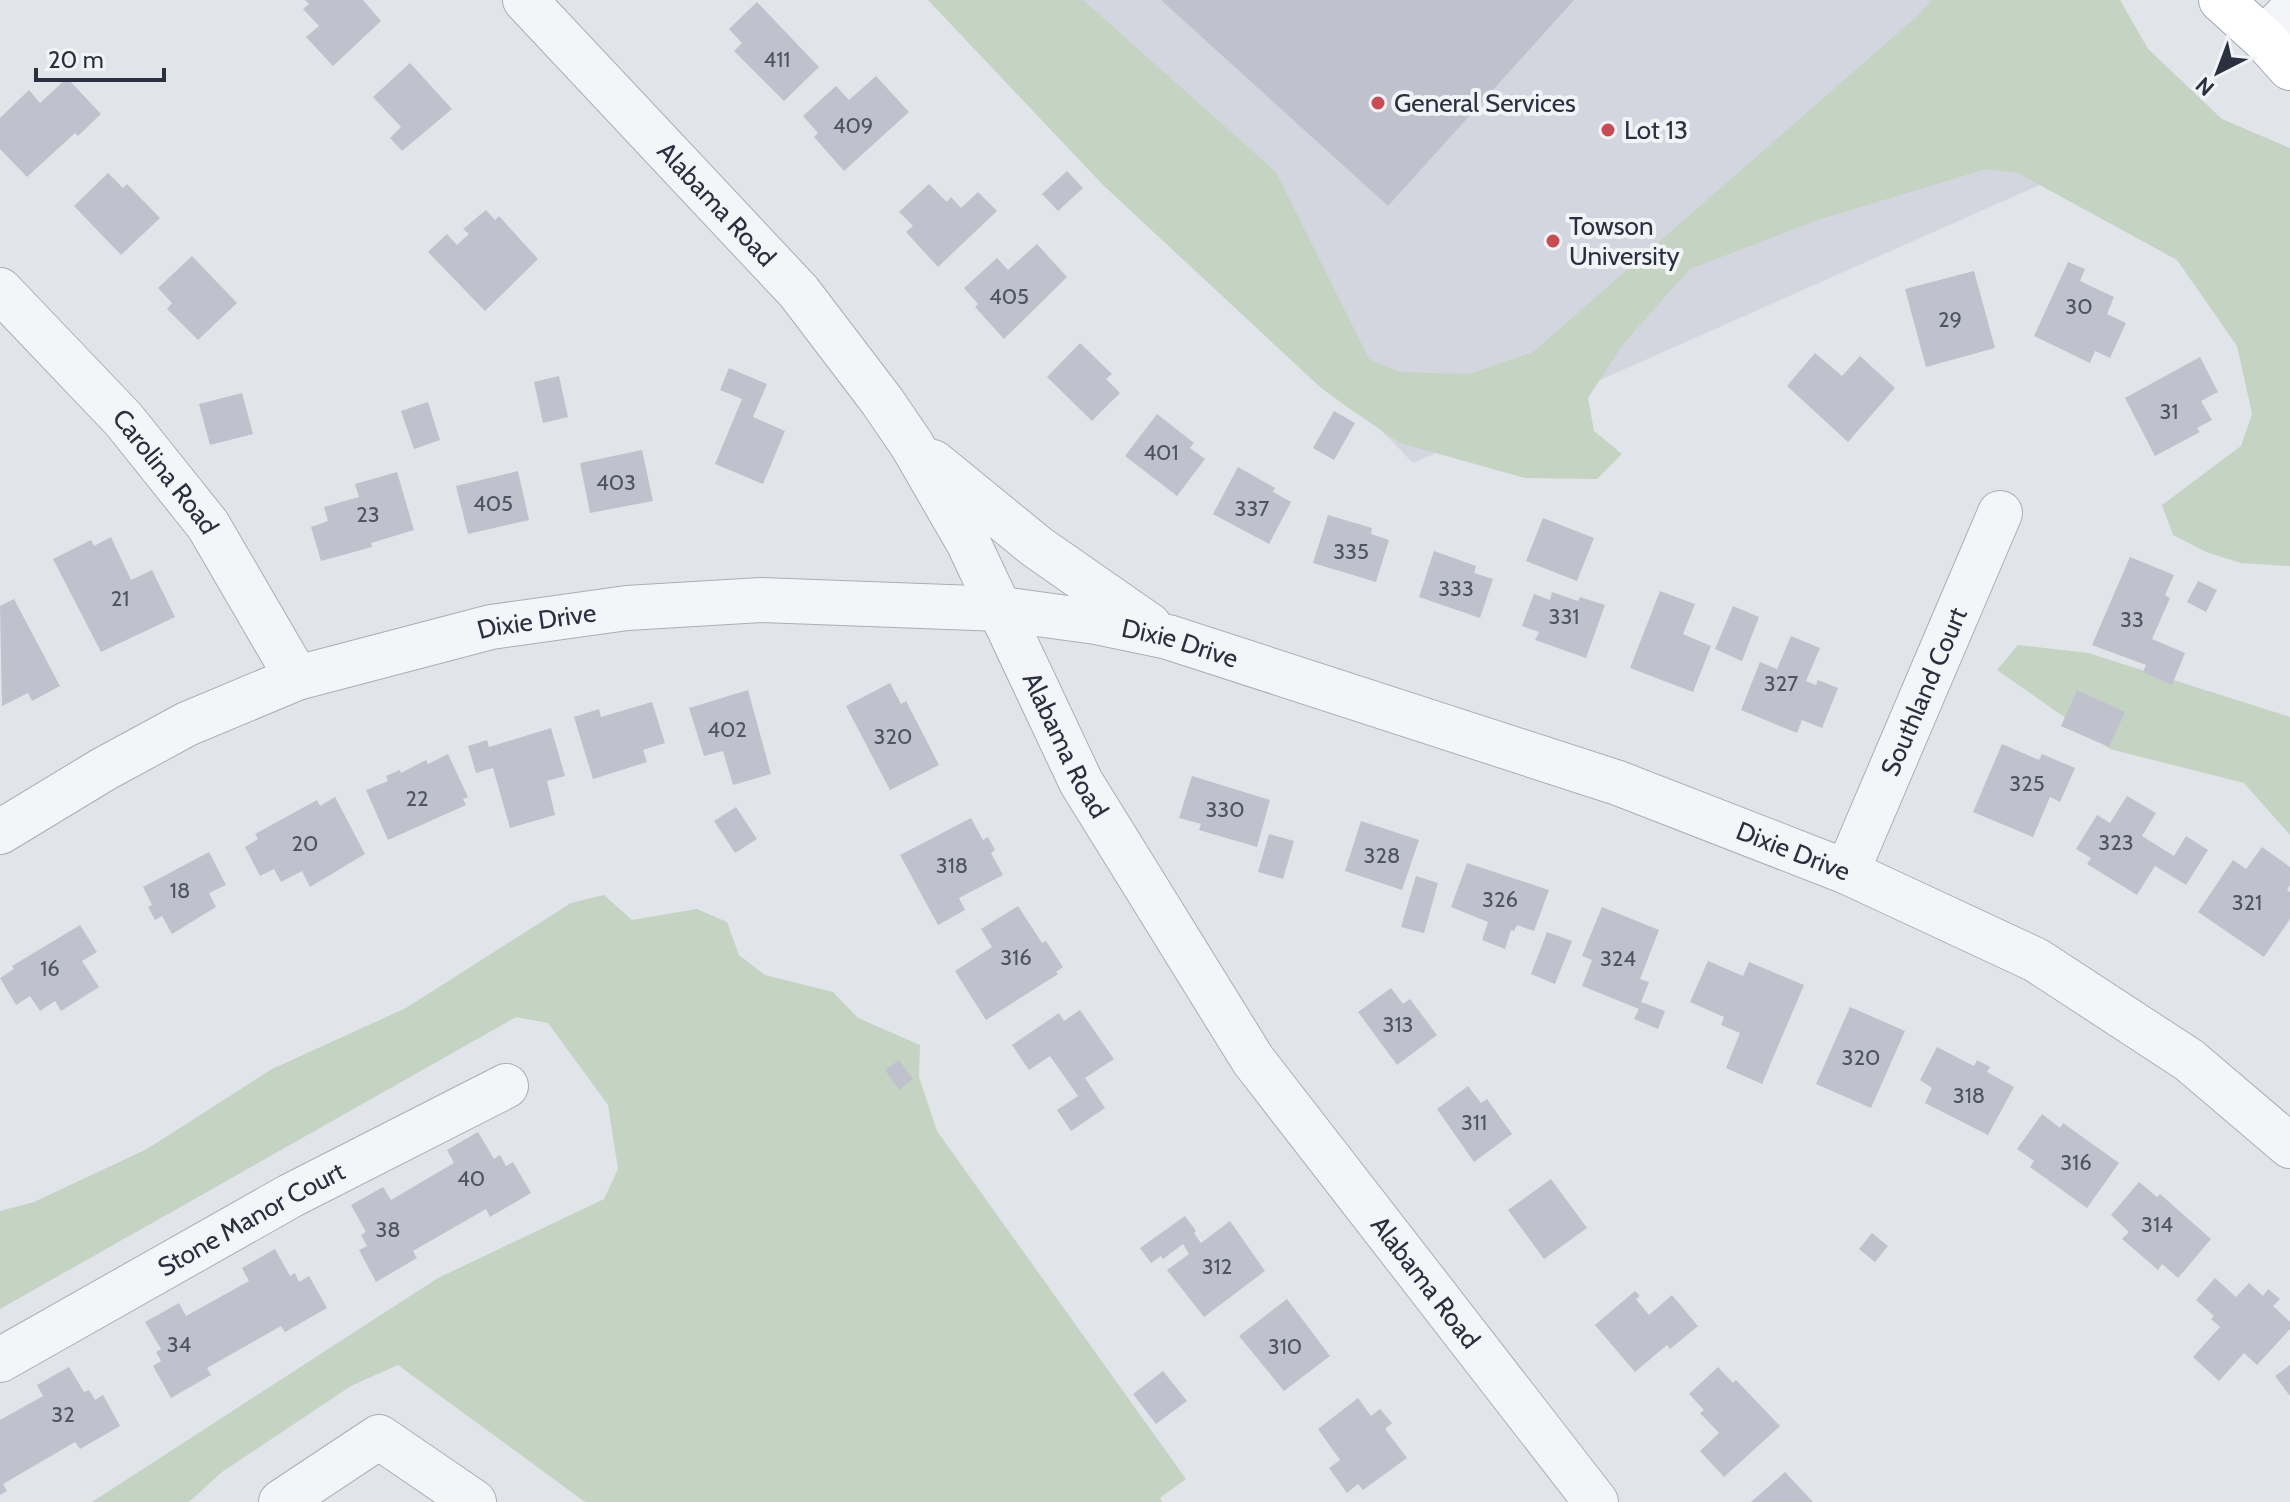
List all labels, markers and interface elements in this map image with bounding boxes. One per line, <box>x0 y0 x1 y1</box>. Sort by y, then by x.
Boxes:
scale bar <box>36 32 164 82</box>
north arrow <box>2178 32 2258 112</box>
text: 20 m <box>48 45 104 74</box>
house number: 411 <box>763 46 791 73</box>
text: N <box>2190 71 2220 102</box>
place label: General Services <box>1394 87 1576 119</box>
marker: General Services <box>1369 94 1387 112</box>
house number: 409 <box>833 112 873 139</box>
place label: Lot 13 <box>1624 114 1688 146</box>
marker: Lot 13 <box>1599 121 1617 139</box>
street label: Alabama Road <box>651 135 783 273</box>
place label: Towson University <box>1569 210 1680 272</box>
marker: Towson University <box>1544 232 1562 250</box>
house number: 405 <box>989 283 1029 310</box>
house number: 30 <box>2065 293 2093 320</box>
house number: 29 <box>1938 306 1962 333</box>
house number: 31 <box>2159 398 2179 425</box>
street label: Carolina Road <box>106 402 226 540</box>
house number: 401 <box>1143 439 1179 466</box>
house number: 403 <box>596 469 636 496</box>
house number: 405 <box>473 490 513 517</box>
house number: 337 <box>1235 495 1269 522</box>
house number: 23 <box>356 501 380 528</box>
house number: 335 <box>1333 538 1369 565</box>
house number: 333 <box>1438 575 1474 602</box>
house number: 21 <box>111 585 129 612</box>
street label: Dixie Drive <box>474 596 598 646</box>
street label: Southland Court <box>1874 602 1974 781</box>
house number: 331 <box>1549 603 1579 630</box>
house number: 33 <box>2120 606 2144 633</box>
street label: Dixie Drive <box>1119 612 1242 675</box>
street label: Alabama Road <box>1016 667 1115 824</box>
house number: 327 <box>1764 670 1798 697</box>
house number: 402 <box>707 716 747 743</box>
house number: 320 <box>874 723 912 750</box>
house number: 325 <box>2009 770 2045 797</box>
house number: 22 <box>405 785 429 812</box>
house number: 330 <box>1205 796 1245 823</box>
street label: Dixie Drive <box>1732 814 1855 888</box>
house number: 323 <box>2098 829 2134 856</box>
house number: 20 <box>292 830 318 857</box>
house number: 328 <box>1364 842 1400 869</box>
house number: 318 <box>936 852 968 879</box>
house number: 18 <box>170 877 190 904</box>
house number: 326 <box>1482 886 1518 913</box>
house number: 321 <box>2232 889 2262 916</box>
house number: 316 <box>1000 944 1032 971</box>
house number: 324 <box>1600 945 1636 972</box>
house number: 16 <box>40 955 60 982</box>
house number: 313 <box>1383 1011 1413 1038</box>
house number: 320 <box>1842 1044 1880 1071</box>
house number: 318 <box>1953 1082 1985 1109</box>
house number: 311 <box>1461 1109 1487 1136</box>
house number: 316 <box>2060 1149 2092 1176</box>
street label: Stone Manor Court <box>152 1155 350 1283</box>
house number: 40 <box>457 1165 485 1192</box>
street label: Alabama Road <box>1364 1209 1487 1355</box>
house number: 314 <box>2141 1211 2173 1238</box>
house number: 38 <box>375 1216 401 1243</box>
house number: 312 <box>1202 1253 1232 1280</box>
house number: 34 <box>167 1331 192 1358</box>
house number: 310 <box>1268 1333 1302 1360</box>
house number: 32 <box>51 1401 75 1428</box>

